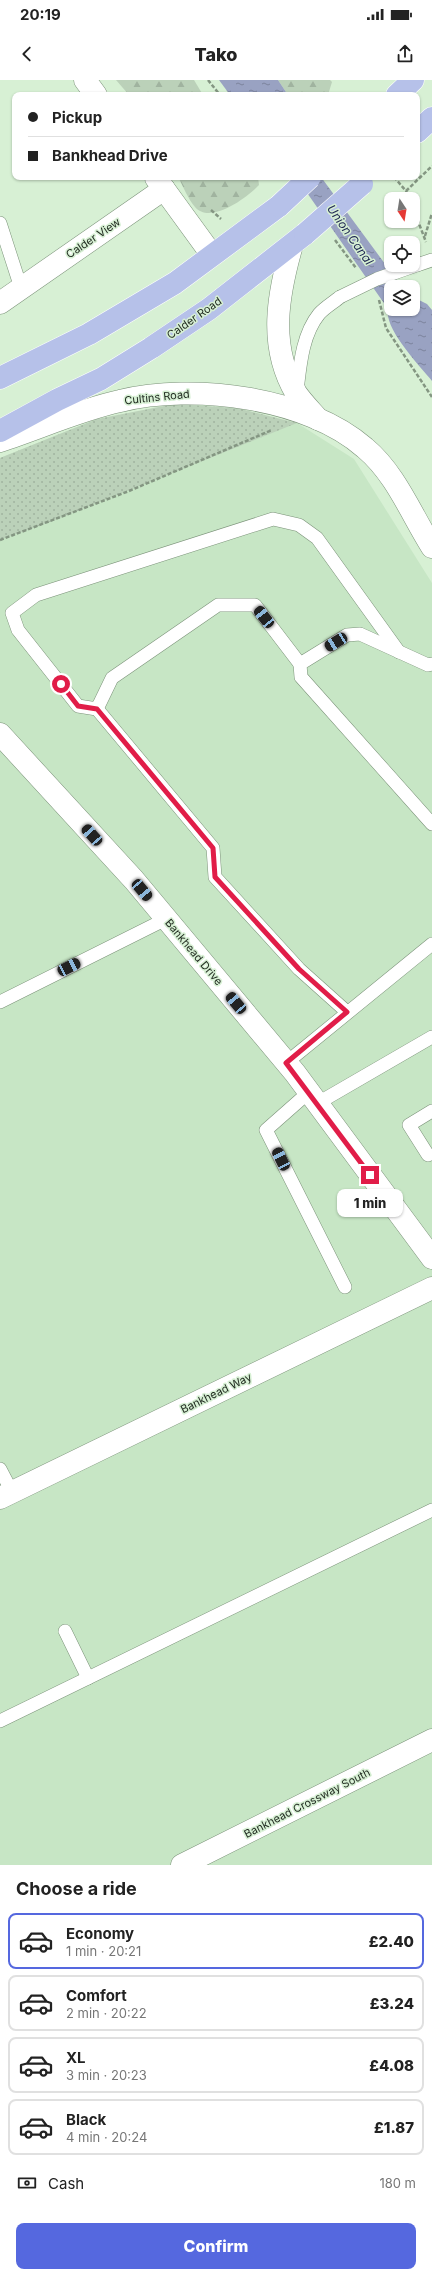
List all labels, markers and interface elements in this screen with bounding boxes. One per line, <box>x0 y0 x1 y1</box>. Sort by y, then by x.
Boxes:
text: 20:19 <box>20 5 61 24</box>
icon: back <box>16 43 38 65</box>
icon: share <box>394 43 416 65</box>
text: Tako <box>195 44 237 65</box>
text: Pickup <box>52 108 102 127</box>
text: Bankhead Drive <box>52 146 168 165</box>
north arrow <box>384 192 420 228</box>
map controls <box>384 192 420 316</box>
water label: Union Canal <box>324 202 377 268</box>
street label: Calder View <box>63 215 123 261</box>
button: locate <box>384 236 420 272</box>
button: layers <box>384 280 420 316</box>
street label: Calder Road <box>164 294 224 342</box>
street label: Cultins Road <box>124 387 190 407</box>
car <box>252 604 276 630</box>
car <box>323 631 349 653</box>
route start <box>52 675 70 693</box>
car <box>80 822 104 848</box>
car <box>130 877 154 903</box>
street label: Bankhead Drive <box>162 916 226 988</box>
car <box>56 956 82 978</box>
car <box>224 990 248 1016</box>
car <box>270 1146 292 1172</box>
route end <box>361 1166 379 1184</box>
callout: 1 min <box>337 1189 403 1217</box>
text: 1 min <box>354 1195 386 1211</box>
street label: Bankhead Way <box>178 1370 254 1416</box>
street label: Bankhead Crossway South <box>242 1765 372 1841</box>
text: Choose a ride <box>16 1878 137 1899</box>
icon: car <box>18 1923 54 1959</box>
text: Economy <box>66 1924 134 1943</box>
text: £2.40 <box>369 1932 414 1951</box>
text: 1 min · 20:21 <box>66 1943 141 1959</box>
icon: car <box>18 1985 54 2021</box>
text: Comfort <box>66 1986 127 2005</box>
text: £3.24 <box>370 1994 414 2013</box>
text: 2 min · 20:22 <box>66 2005 147 2021</box>
icon: car <box>18 2047 54 2083</box>
text: XL <box>66 2048 86 2067</box>
text: £4.08 <box>369 2056 414 2075</box>
text: 3 min · 20:23 <box>66 2067 147 2083</box>
icon: car <box>18 2109 54 2145</box>
text: Black <box>66 2110 106 2129</box>
text: £1.87 <box>374 2118 414 2137</box>
text: 4 min · 20:24 <box>66 2129 147 2145</box>
icon: cash <box>16 2172 38 2194</box>
text: Cash <box>48 2174 84 2193</box>
text: 180 m <box>379 2175 416 2191</box>
button: Confirm <box>16 2223 416 2269</box>

